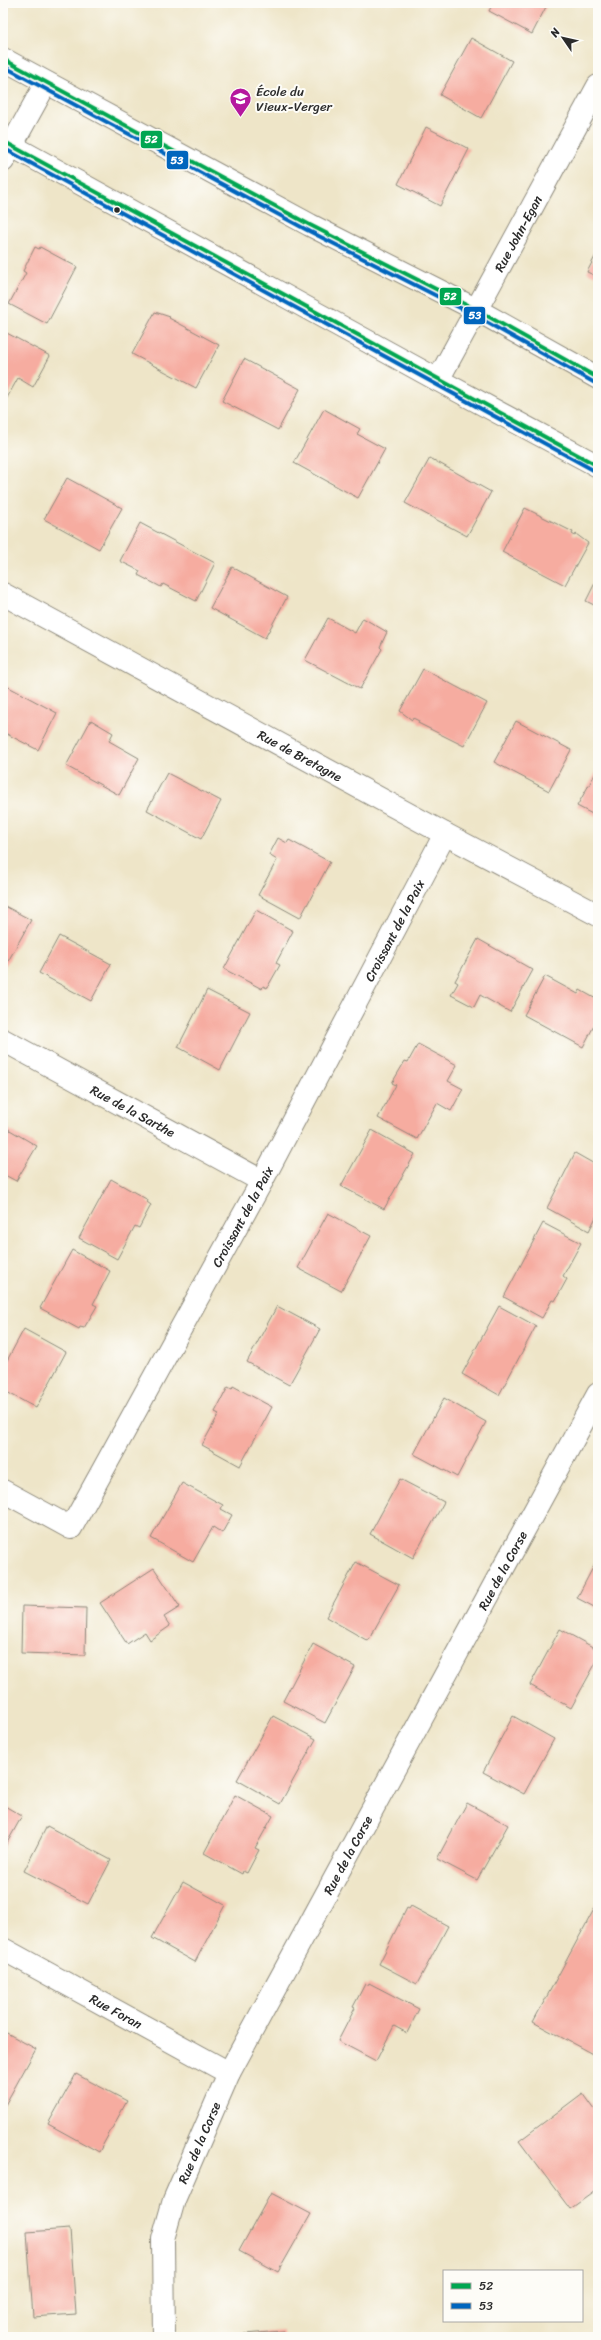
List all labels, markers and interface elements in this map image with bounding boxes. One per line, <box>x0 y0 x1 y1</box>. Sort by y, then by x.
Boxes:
north arrow <box>543 18 583 58</box>
text: N <box>545 24 565 42</box>
place label: École du Vieux-Verger <box>256 80 333 118</box>
school or university icon: École du Vieux-Verger <box>227 85 253 118</box>
line badge: 52 <box>140 130 163 149</box>
text: 52 <box>144 130 158 149</box>
line badge: 53 <box>166 150 189 170</box>
text: 53 <box>171 151 184 170</box>
street label: Rue John-Egan <box>487 191 548 276</box>
unlabelled marker <box>112 205 122 215</box>
line badge: 52 <box>439 287 462 306</box>
text: 52 <box>443 287 457 306</box>
line badge: 53 <box>463 306 486 325</box>
text: 53 <box>469 306 482 325</box>
street label: Rue de Bretagne <box>254 723 347 788</box>
street label: Croissant de la Paix <box>358 875 431 986</box>
street label: Rue de la Sarthe <box>86 1078 180 1143</box>
street label: Croissant de la Paix <box>205 1161 280 1271</box>
street label: Rue de la Corse <box>471 1526 533 1614</box>
street label: Rue de la Corse <box>316 1811 378 1899</box>
street label: Rue Foran <box>85 1987 147 2035</box>
street label: Rue de la Corse <box>171 2098 227 2187</box>
legend <box>443 2270 583 2322</box>
text: 52 <box>479 2275 493 2297</box>
text: 53 <box>479 2295 493 2317</box>

